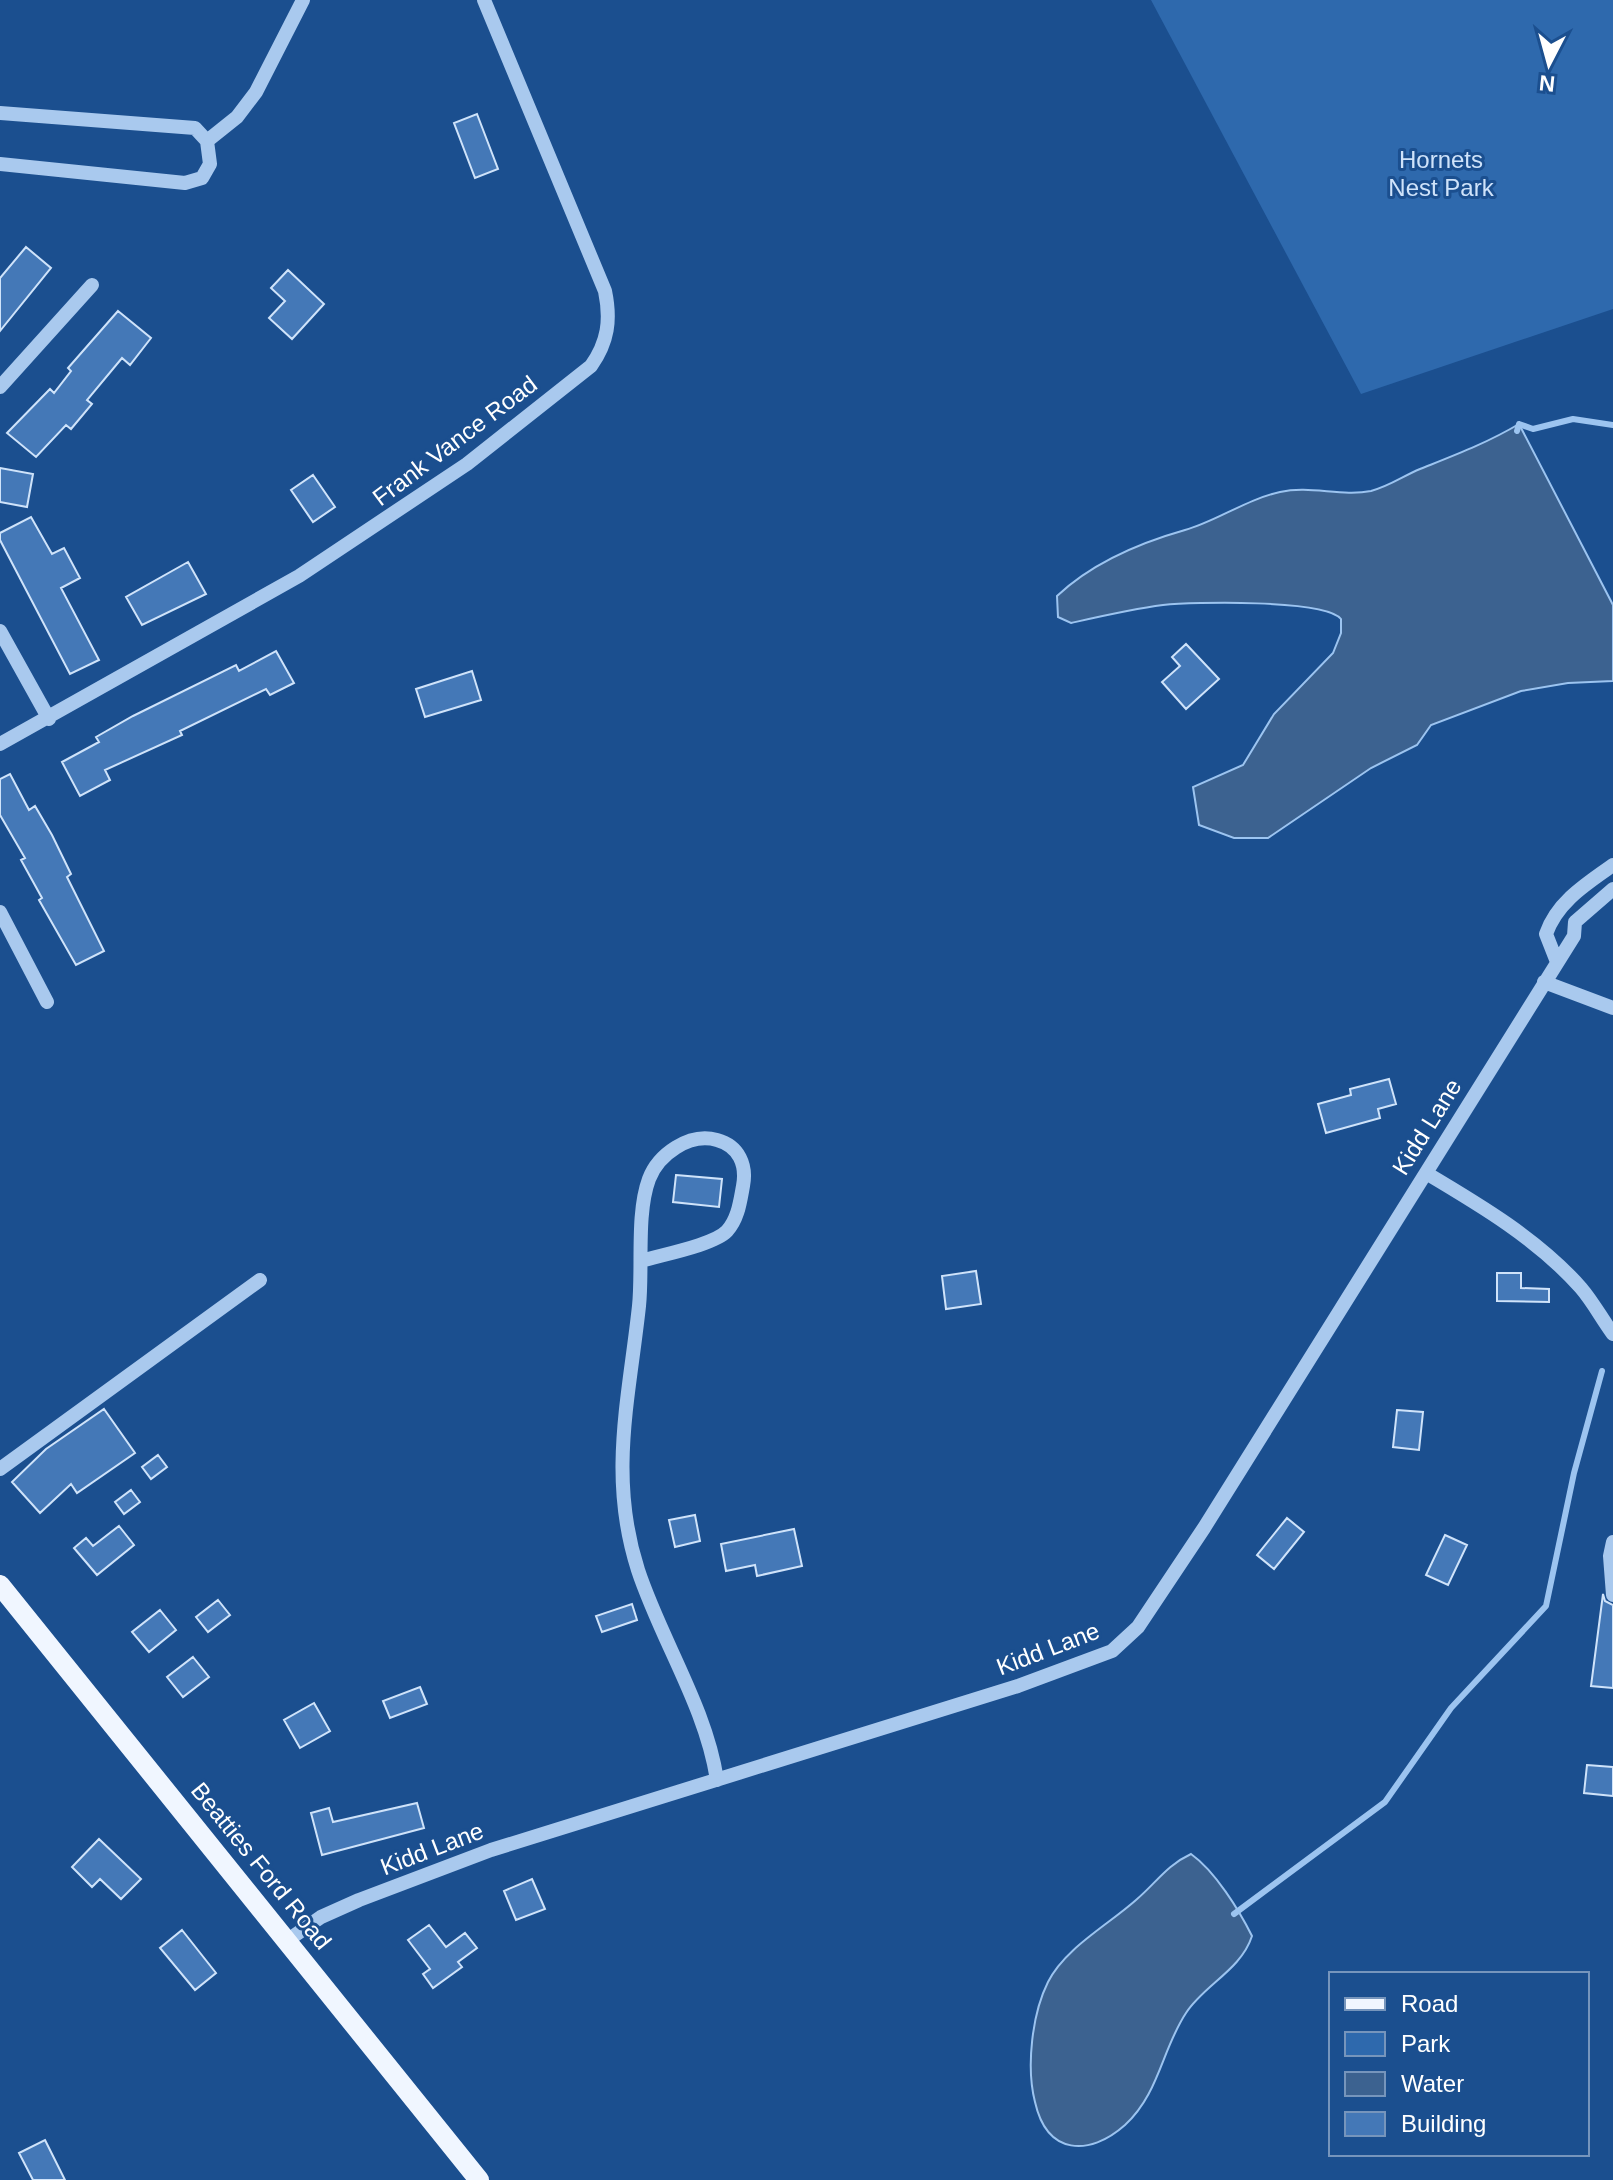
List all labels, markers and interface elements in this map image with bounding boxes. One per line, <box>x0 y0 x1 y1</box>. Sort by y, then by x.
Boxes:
north arrow <box>1509 24 1589 104</box>
text: N <box>1538 70 1556 97</box>
park label: Hornets Nest Park <box>1388 146 1495 201</box>
street label: Frank Vance Road <box>367 370 542 511</box>
street label: Kidd Lane <box>1386 1074 1467 1180</box>
street label: Kidd Lane <box>993 1617 1103 1681</box>
street label: Beatties Ford Road <box>186 1777 337 1955</box>
street label: Kidd Lane <box>377 1817 487 1881</box>
legend <box>1329 1972 1589 2156</box>
text: Road <box>1401 1990 1458 2017</box>
text: Park <box>1401 2030 1451 2057</box>
text: Water <box>1401 2070 1464 2097</box>
text: Building <box>1401 2110 1486 2137</box>

